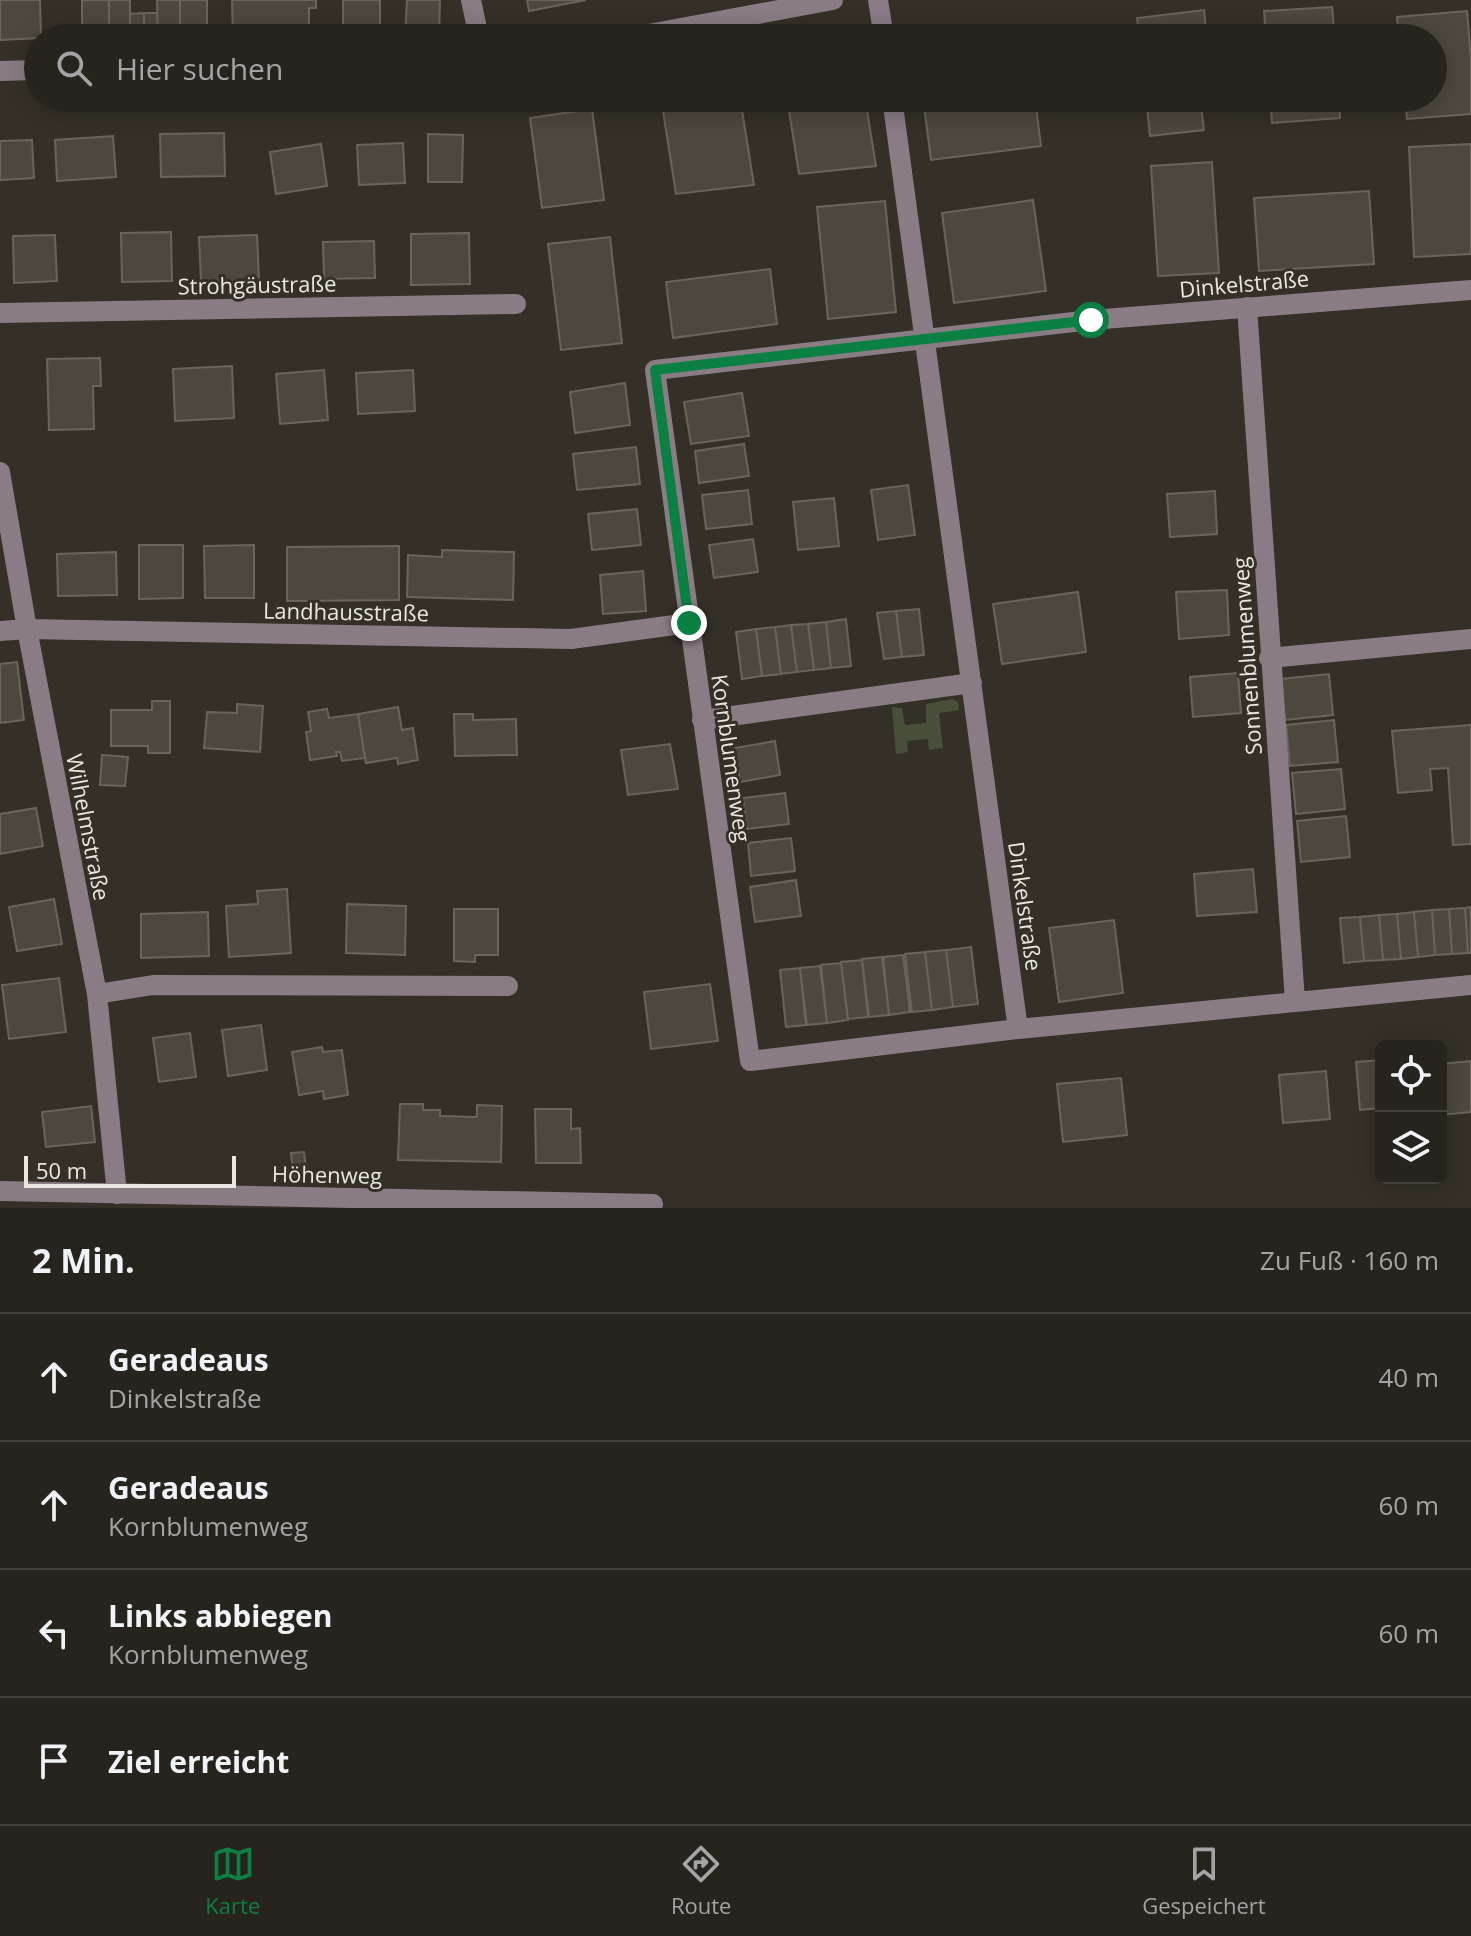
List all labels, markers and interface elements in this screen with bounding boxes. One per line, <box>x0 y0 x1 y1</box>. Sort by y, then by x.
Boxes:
search box <box>24 24 1447 112</box>
icon: search <box>52 46 96 90</box>
text: Hier suchen <box>116 48 283 89</box>
street label: Dinkelstraße <box>1178 262 1310 304</box>
street label: Strohgäustraße <box>177 268 337 300</box>
route start <box>1073 302 1109 338</box>
street label: Sonnenblumenweg <box>1224 556 1268 756</box>
street label: Landhausstraße <box>263 595 429 627</box>
route end <box>671 605 707 641</box>
street label: Kornblumenweg <box>705 672 759 844</box>
street label: Wilhelmstraße <box>60 751 118 903</box>
street label: Dinkelstraße <box>1002 840 1050 972</box>
map controls <box>1375 1040 1447 1184</box>
button: locate <box>1375 1040 1447 1112</box>
button: layers <box>1375 1112 1447 1184</box>
scale bar <box>24 1152 236 1188</box>
text: 50 m <box>36 1155 87 1185</box>
street label: Höhenweg <box>272 1158 382 1190</box>
text: 2 Min. <box>32 1237 135 1283</box>
text: Zu Fuß · 160 m <box>1260 1242 1439 1278</box>
text: Geradeaus <box>108 1339 269 1380</box>
icon: ahead <box>32 1355 76 1399</box>
text: 40 m <box>1378 1359 1439 1395</box>
text: Dinkelstraße <box>108 1380 262 1416</box>
text: Geradeaus <box>108 1467 269 1508</box>
icon: ahead <box>32 1483 76 1527</box>
text: 60 m <box>1378 1487 1439 1523</box>
text: Kornblumenweg <box>108 1508 308 1544</box>
text: Links abbiegen <box>108 1595 333 1636</box>
icon: left <box>32 1611 76 1655</box>
text: 60 m <box>1378 1615 1439 1651</box>
text: Kornblumenweg <box>108 1636 308 1672</box>
icon: arrive <box>32 1739 76 1783</box>
text: Ziel erreicht <box>108 1741 289 1782</box>
tab: Karte <box>205 1842 260 1920</box>
tab: Route <box>671 1842 731 1920</box>
tab: Gespeichert <box>1142 1842 1266 1920</box>

